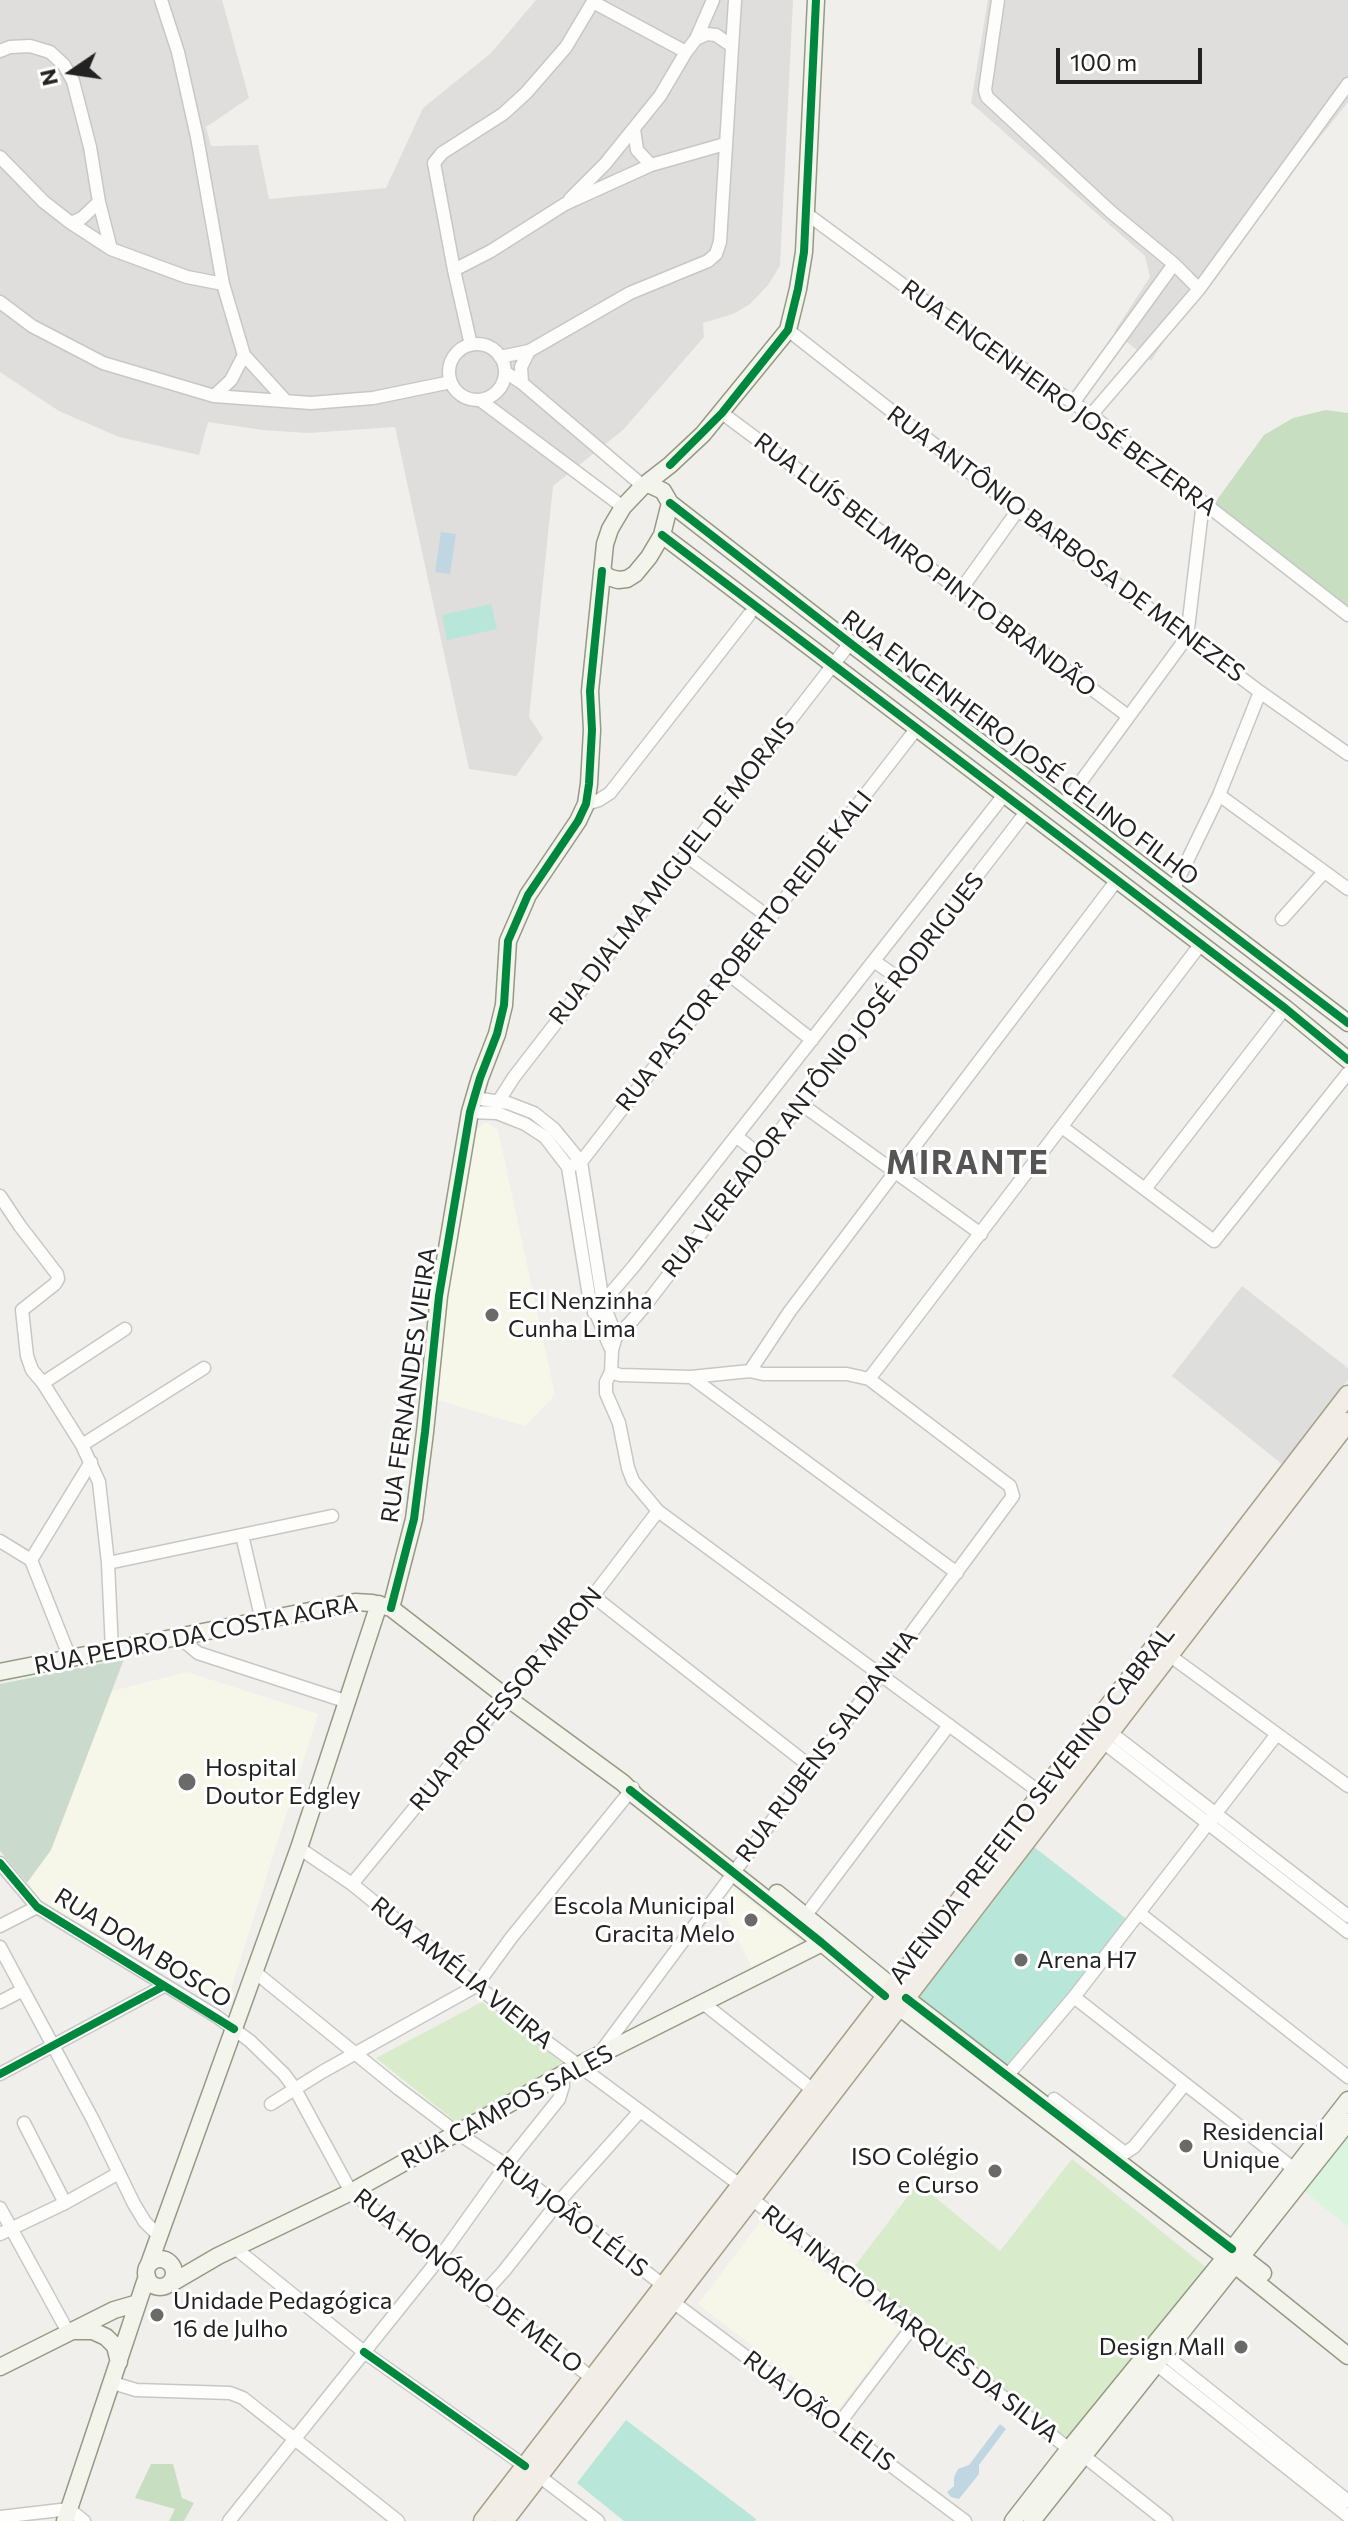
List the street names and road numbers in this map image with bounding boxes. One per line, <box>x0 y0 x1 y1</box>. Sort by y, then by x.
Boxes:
street label: RUA ENGENHEIRO JOSÉ BEZERRA <box>896 274 1222 522</box>
street label: RUA ANTÔNIO BARBOSA DE MENEZES <box>881 400 1251 688</box>
street label: RUA LUÍS BELMIRO PINTO BRANDÃO <box>748 427 1102 703</box>
street label: RUA ENGENHEIRO JOSÉ CELINO FILHO <box>836 604 1204 892</box>
street label: RUA DJALMA MIGUEL DE MORAIS <box>543 712 801 1030</box>
street label: RUA PASTOR ROBERTO REIDE KALI <box>610 785 878 1117</box>
street label: RUA VEREADOR ANTÔNIO JOSÉ RODRIGUES <box>656 867 990 1283</box>
street label: RUA FERNANDES VIEIRA <box>375 1245 443 1525</box>
street label: RUA PROFESSOR MIRON <box>404 1581 608 1817</box>
street label: RUA PEDRO DA COSTA AGRA <box>32 1589 360 1681</box>
street label: AVENIDA PREFEITO SEVERINO CABRAL <box>883 1620 1181 1990</box>
street label: RUA RUBENS SALDANHA <box>730 1624 924 1868</box>
street label: RUA DOM BOSCO <box>49 1882 237 2014</box>
street label: RUA AMÉLIA VIEIRA <box>365 1891 559 2055</box>
street label: RUA CAMPOS SALES <box>396 2039 618 2175</box>
street label: RUA JOÃO LÉLIS <box>491 2151 653 2283</box>
street label: RUA HONÓRIO DE MELO <box>348 2183 588 2379</box>
street label: RUA INACIO MARQUÊS DA SILVA <box>756 2199 1064 2449</box>
street label: RUA JOÃO LELIS <box>738 2345 900 2477</box>

